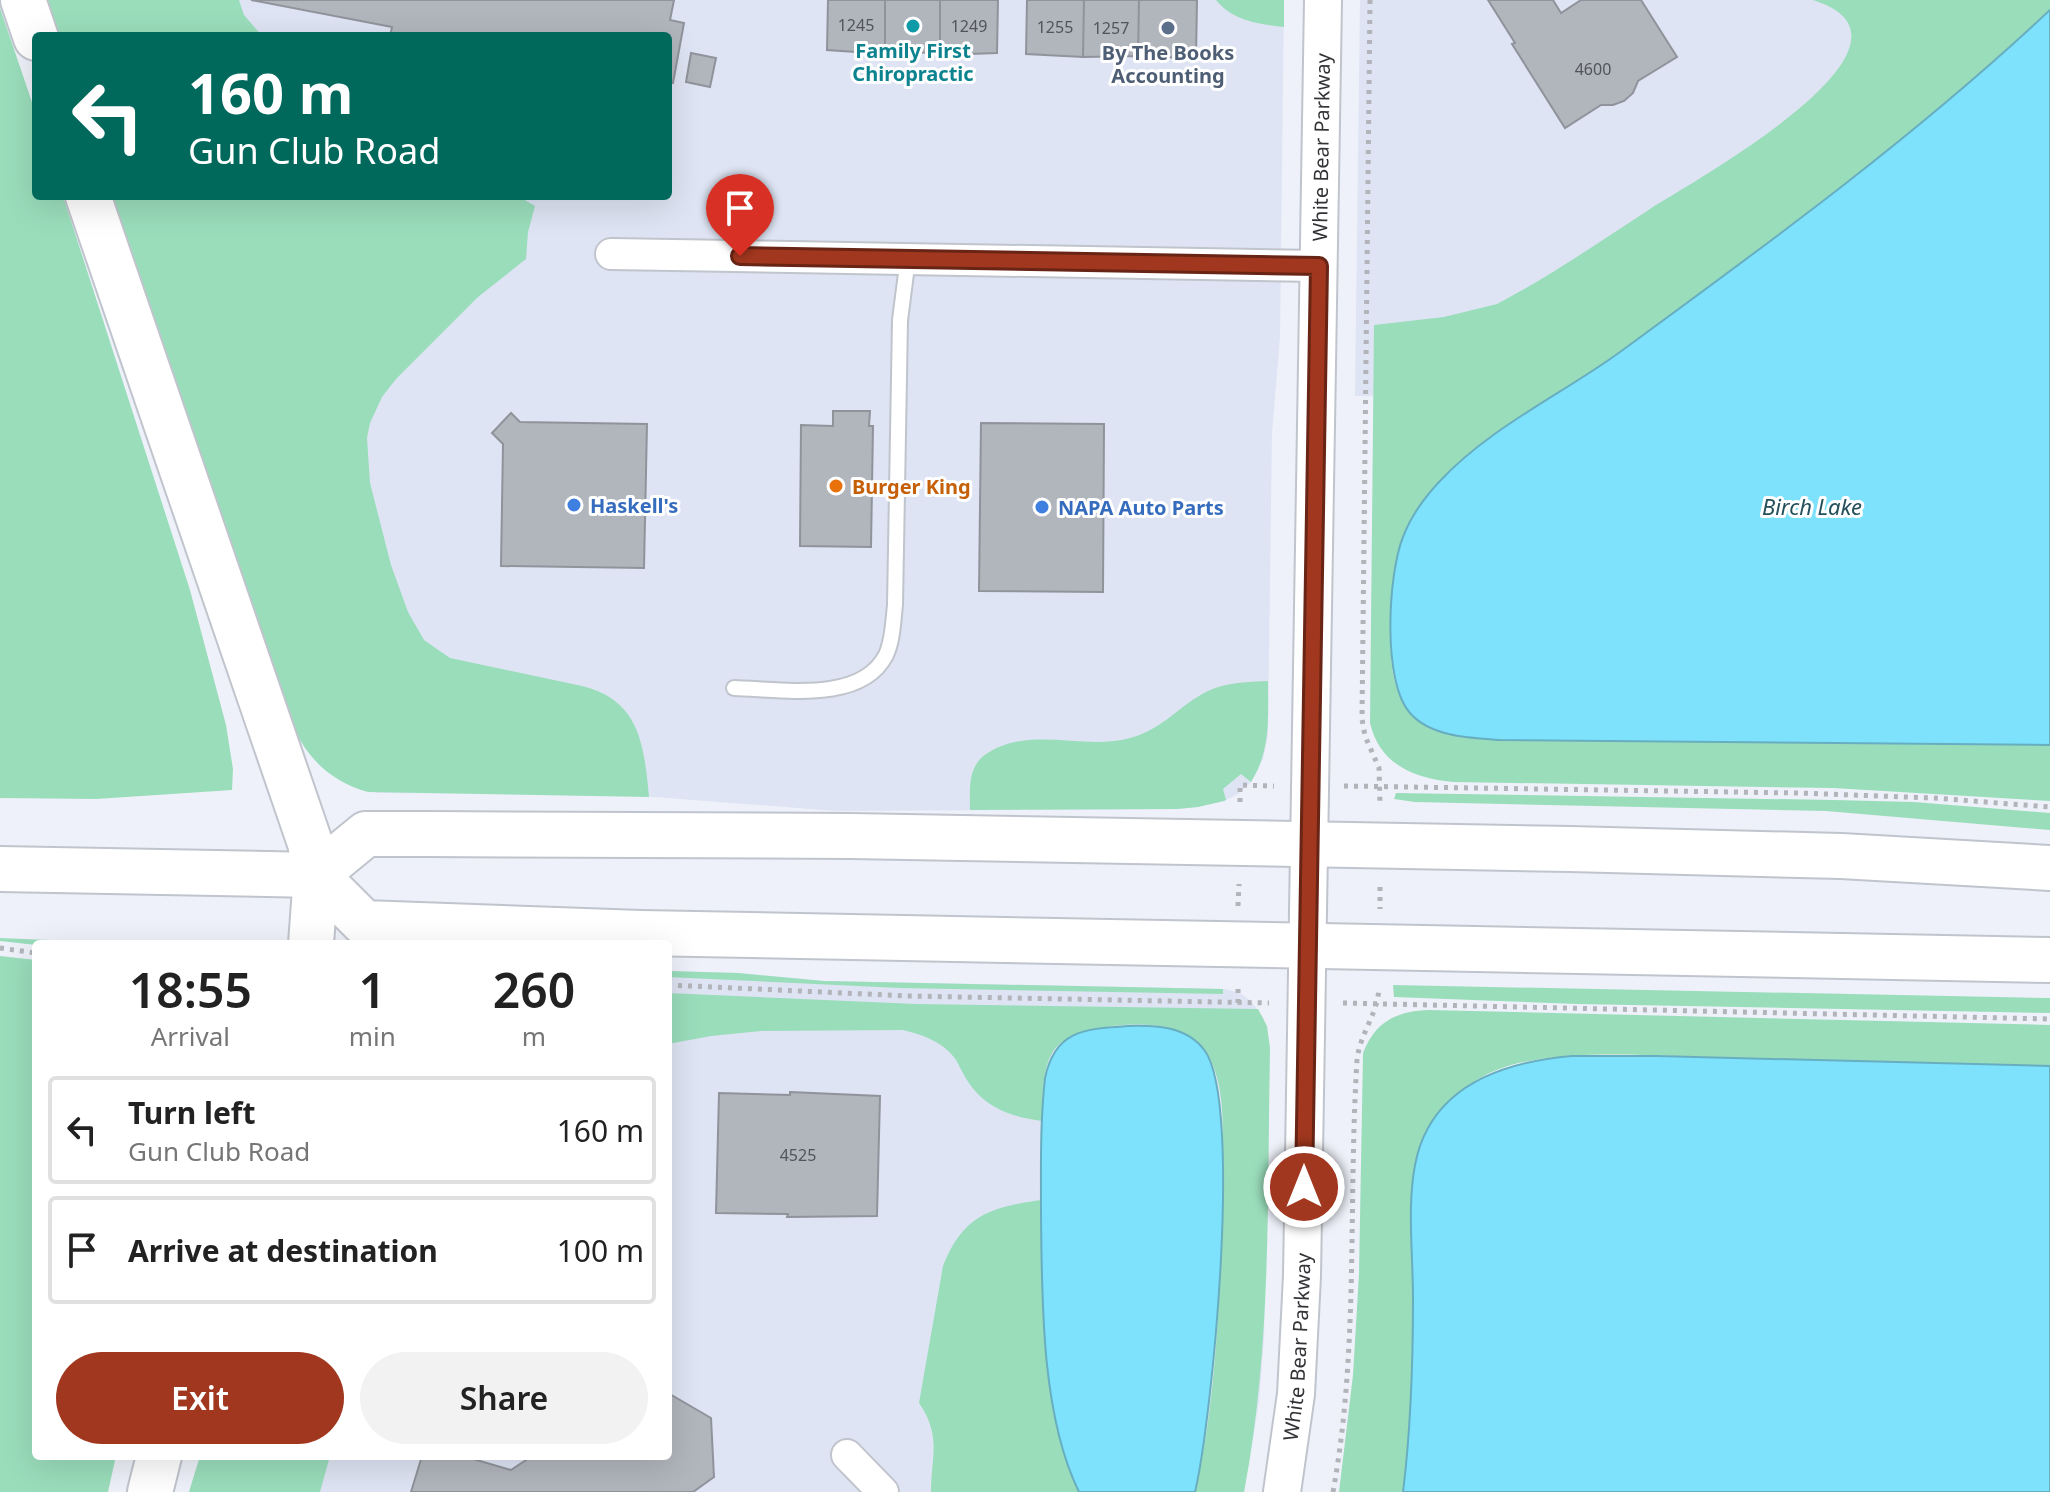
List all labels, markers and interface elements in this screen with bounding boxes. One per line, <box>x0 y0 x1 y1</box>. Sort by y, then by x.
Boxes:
house number: 1245 <box>838 14 874 36</box>
house number: 1249 <box>951 15 987 37</box>
house number: 1255 <box>1037 16 1073 38</box>
marker: Family First Chiropractic <box>904 17 922 35</box>
house number: 1257 <box>1093 17 1129 39</box>
marker: By The Books Accounting <box>1159 19 1177 37</box>
place label: Family First Chiropractic <box>852 37 974 87</box>
place label: By The Books Accounting <box>1102 39 1234 89</box>
street label: White Bear Parkway <box>1306 52 1336 242</box>
text: 160 m <box>188 54 353 130</box>
house number: 4600 <box>1575 58 1611 80</box>
icon: left <box>56 64 160 168</box>
text: Gun Club Road <box>188 126 440 175</box>
pin <box>706 174 774 256</box>
icon: arrive <box>718 186 762 230</box>
place label: Burger King <box>852 473 971 500</box>
marker: Burger King <box>827 477 845 495</box>
water label: Birch Lake <box>1762 491 1862 521</box>
place label: Haskell's <box>590 492 678 519</box>
place label: NAPA Auto Parts <box>1058 494 1224 521</box>
marker: Haskell's <box>565 496 583 514</box>
marker: NAPA Auto Parts <box>1033 498 1051 516</box>
text: 18:55 <box>129 957 252 1022</box>
text: 1 <box>359 957 386 1022</box>
text: 260 <box>493 957 575 1022</box>
text: Arrival <box>151 1018 230 1054</box>
text: min <box>349 1018 396 1054</box>
text: m <box>522 1018 546 1054</box>
text: Turn left <box>128 1092 256 1133</box>
icon: left <box>60 1108 104 1152</box>
text: 160 m <box>557 1110 644 1151</box>
text: Gun Club Road <box>128 1133 310 1169</box>
house number: 4525 <box>780 1144 816 1166</box>
position arrow <box>1262 1145 1346 1229</box>
icon: arrive <box>60 1228 104 1272</box>
text: Arrive at destination <box>128 1230 438 1271</box>
text: 100 m <box>557 1230 644 1271</box>
street label: White Bear Parkway <box>1276 1252 1316 1443</box>
button: Exit <box>56 1352 344 1444</box>
button: Share <box>360 1352 648 1444</box>

